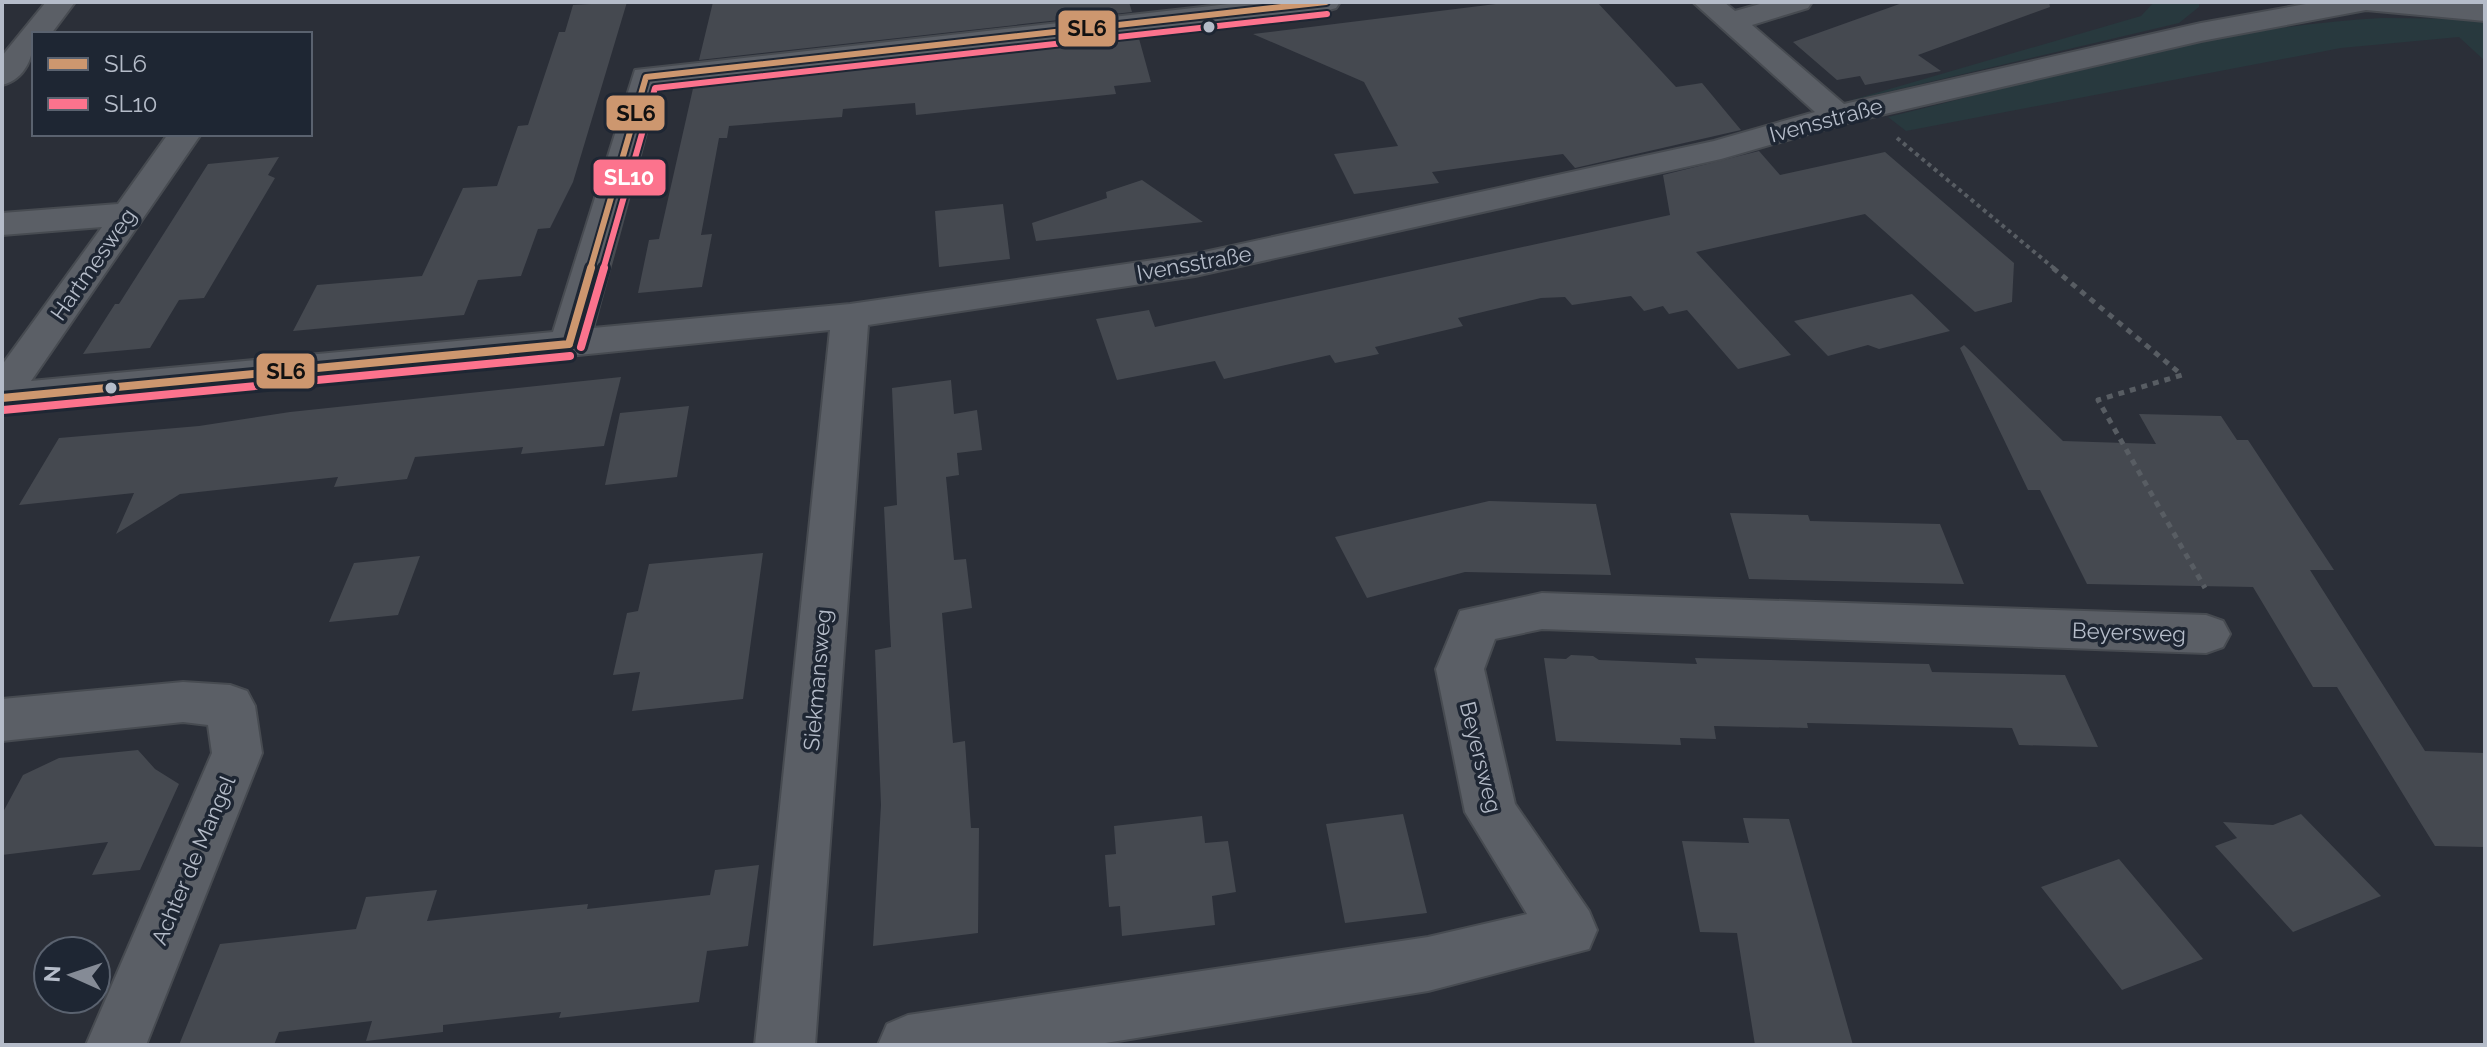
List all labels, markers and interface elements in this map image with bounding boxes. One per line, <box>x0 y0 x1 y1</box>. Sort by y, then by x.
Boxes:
line badge: SL6 <box>1057 9 1117 48</box>
text: SL6 <box>1067 15 1107 41</box>
unlabelled marker <box>1201 19 1217 35</box>
legend <box>32 32 312 136</box>
text: SL6 <box>104 49 147 78</box>
text: SL10 <box>104 89 158 118</box>
street label: Ivensstraße <box>1767 92 1885 148</box>
line badge: SL6 <box>605 94 666 132</box>
text: SL6 <box>616 100 656 126</box>
line badge: SL10 <box>592 158 667 197</box>
text: SL10 <box>604 164 654 190</box>
street label: Hartmesweg <box>45 203 141 325</box>
street label: Ivensstraße <box>1135 240 1253 286</box>
line badge: SL6 <box>255 352 316 390</box>
text: SL6 <box>266 358 306 384</box>
unlabelled marker <box>103 380 119 396</box>
street label: Siekmansweg <box>798 608 836 752</box>
street label: Beyersweg <box>2072 617 2186 647</box>
street label: Beyersweg <box>1455 699 1507 815</box>
street label: Achter de Mangel <box>146 772 240 948</box>
north arrow <box>32 935 112 1015</box>
text: N <box>39 965 65 983</box>

